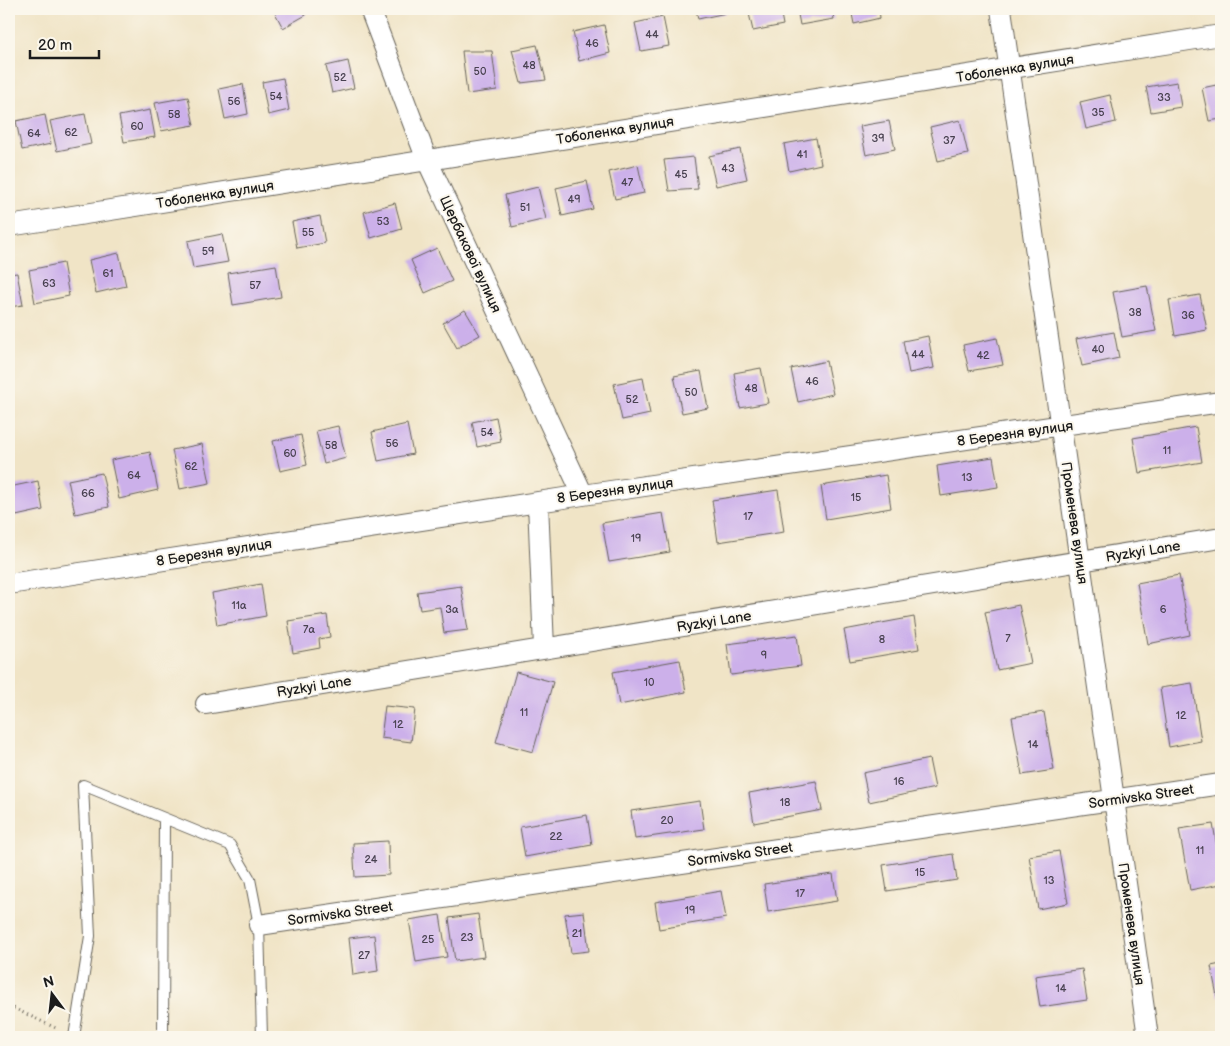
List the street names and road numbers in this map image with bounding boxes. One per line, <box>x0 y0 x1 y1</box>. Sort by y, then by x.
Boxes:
street label: Тоболенка вулиця <box>955 51 1075 86</box>
street label: Тоболенка вулиця <box>555 113 675 148</box>
street label: Тоболенка вулиця <box>155 177 275 212</box>
street label: Щербакової вулиця <box>436 193 505 316</box>
street label: 8 Березня вулиця <box>956 417 1074 450</box>
street label: Променева вулиця <box>1058 461 1092 586</box>
street label: 8 Березня вулиця <box>556 474 674 507</box>
street label: 8 Березня вулиця <box>155 535 273 570</box>
street label: Ryzkyi Lane <box>1104 537 1182 566</box>
street label: Ryzkyi Lane <box>675 607 753 636</box>
street label: Ryzkyi Lane <box>275 672 353 701</box>
street label: Sormivska Street <box>1087 781 1195 812</box>
street label: Sormivska Street <box>686 839 794 870</box>
street label: Променева вулиця <box>1115 862 1149 987</box>
street label: Sormivska Street <box>286 898 394 929</box>

